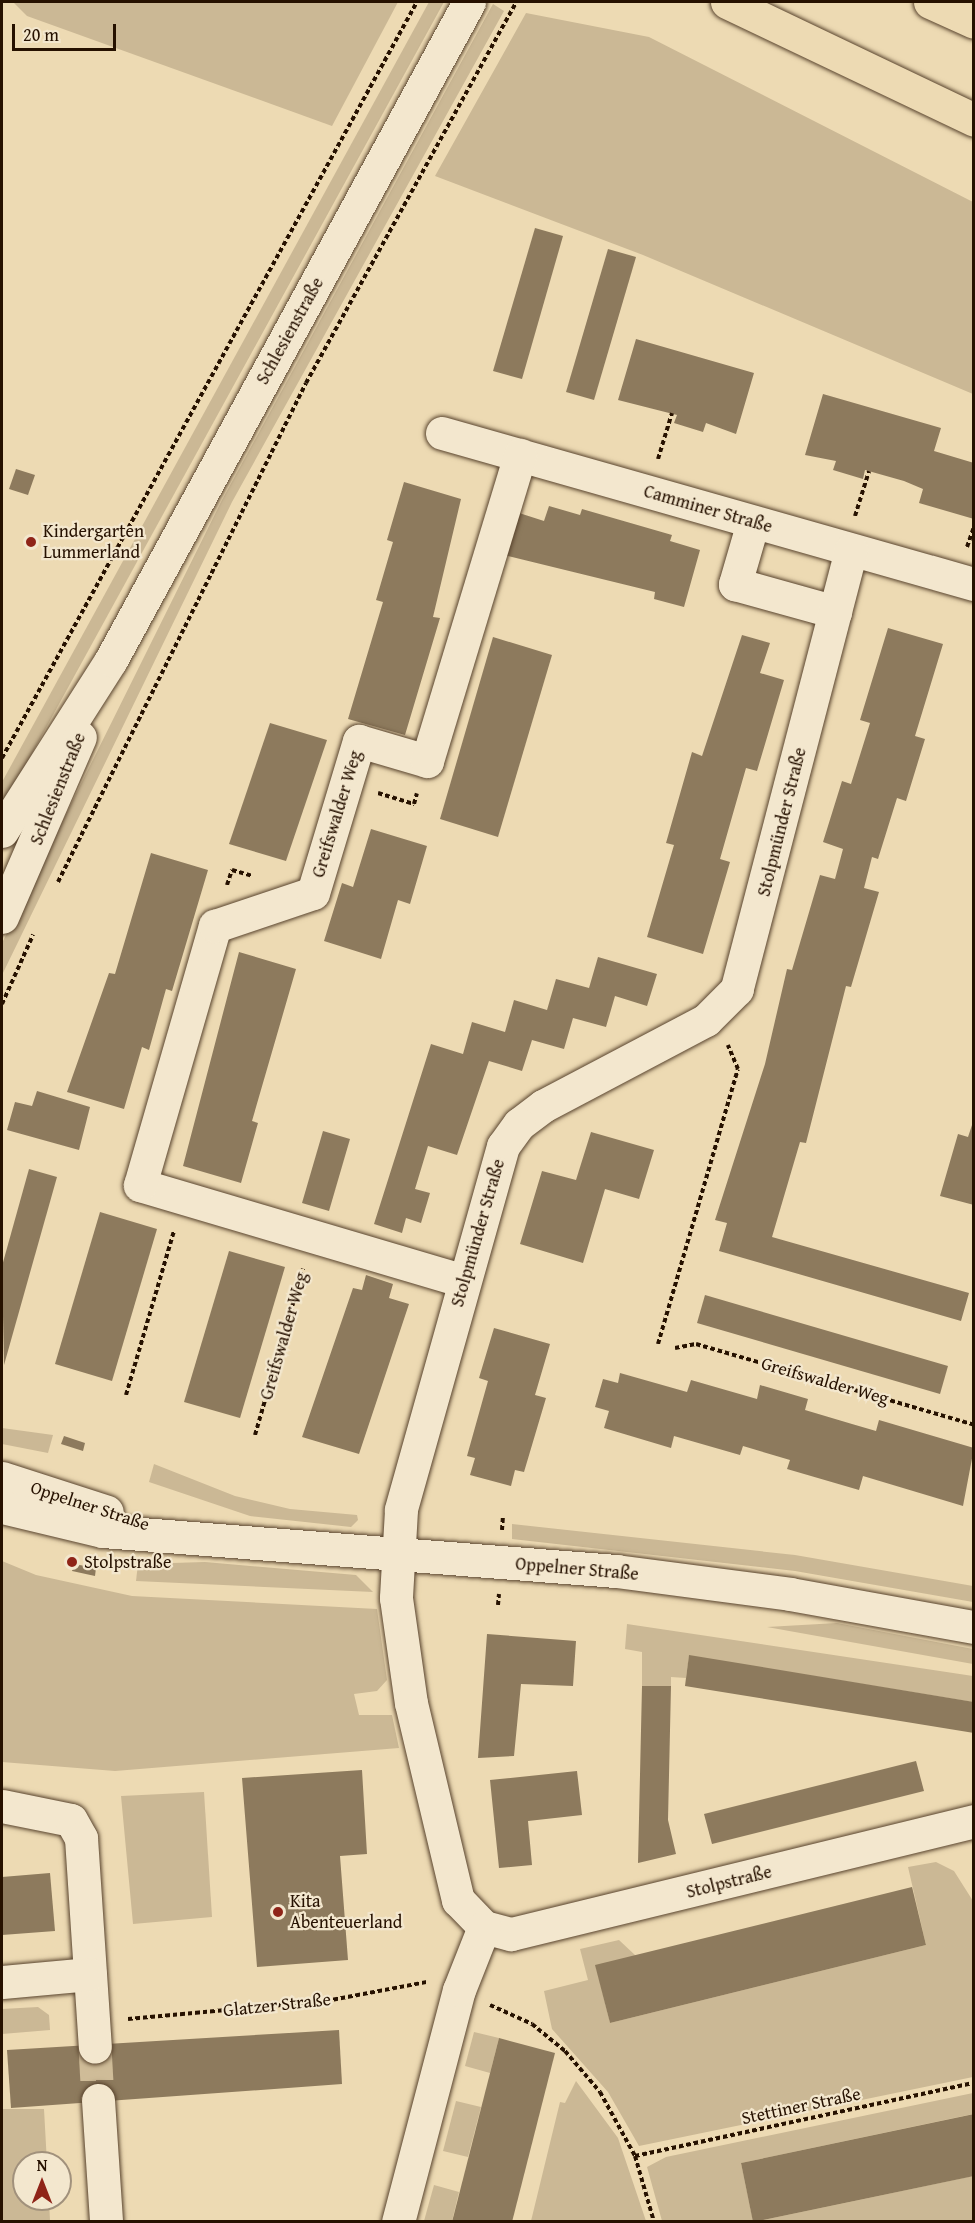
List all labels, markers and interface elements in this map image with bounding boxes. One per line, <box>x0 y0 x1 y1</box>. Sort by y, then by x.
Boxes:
scale bar <box>15 12 118 50</box>
text: 20 m <box>23 21 59 48</box>
street label: Schlesienstraße <box>252 274 328 388</box>
street label: Camminer Straße <box>641 480 775 538</box>
place label: Kindergarten Lummerland <box>43 521 144 564</box>
marker: Kindergarten Lummerland <box>24 535 38 549</box>
street label: Schlesienstraße <box>26 730 90 848</box>
street label: Stolpmünder Straße <box>753 745 811 899</box>
street label: Greifswalder Weg <box>307 748 367 880</box>
street label: Stolpmünder Straße <box>447 1156 509 1310</box>
street label: Greifswalder Weg <box>255 1270 313 1402</box>
street label: Greifswalder Weg <box>759 1352 891 1410</box>
street label: Oppelner Straße <box>28 1477 152 1535</box>
place label: Stolpstraße <box>84 1551 171 1573</box>
street label: Oppelner Straße <box>514 1553 640 1585</box>
marker: Stolpstraße <box>65 1555 79 1569</box>
street label: Stolpstraße <box>684 1861 774 1903</box>
place label: Kita Abenteuerland <box>290 1891 402 1934</box>
marker: Kita Abenteuerland <box>271 1905 285 1919</box>
street label: Glatzer Straße <box>222 1989 332 2021</box>
street label: Stettiner Straße <box>739 2083 863 2129</box>
north arrow <box>12 2151 72 2211</box>
text: N <box>37 2153 47 2177</box>

